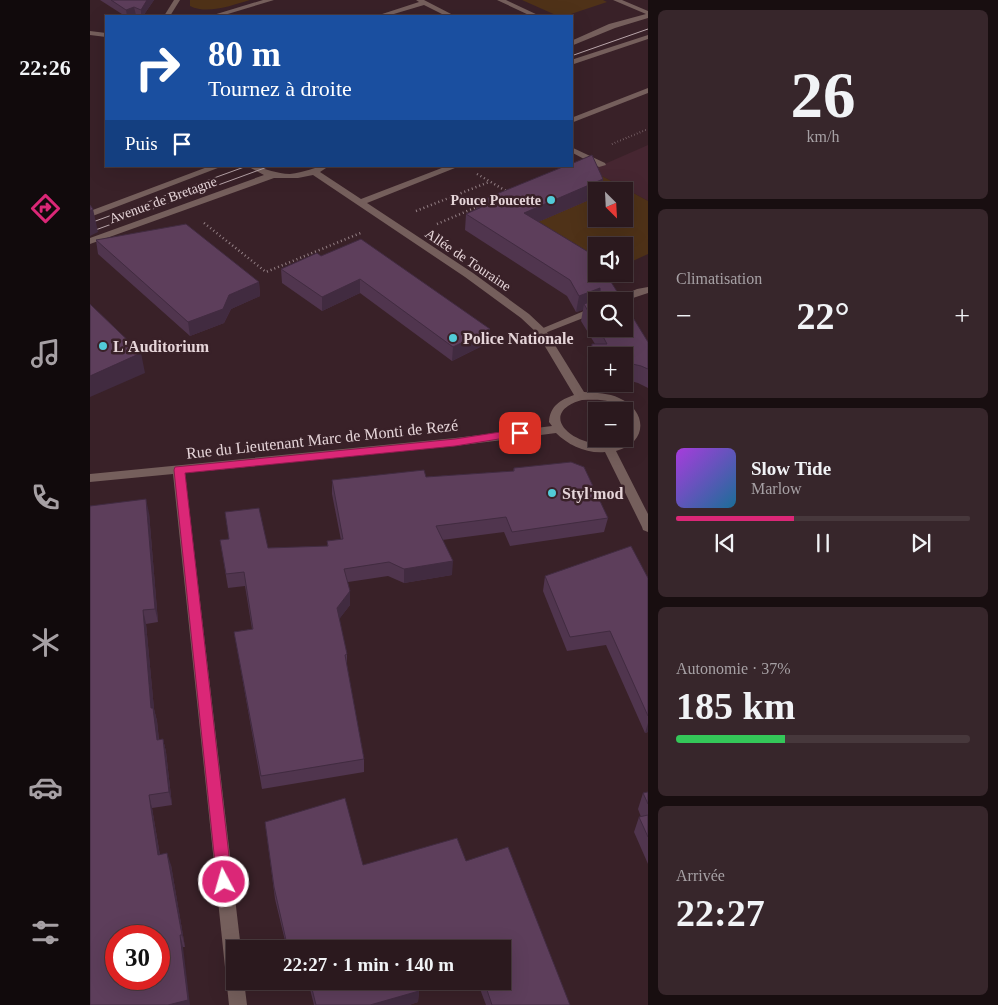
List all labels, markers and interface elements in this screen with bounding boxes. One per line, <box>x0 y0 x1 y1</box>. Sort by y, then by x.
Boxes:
icon: right <box>125 35 190 100</box>
text: 80 m <box>208 35 281 74</box>
text: 22:26 <box>19 55 71 80</box>
text: 26 <box>791 59 856 131</box>
text: Tournez à droite <box>208 76 352 101</box>
text: km/h <box>807 128 839 145</box>
icon: arrive <box>168 130 196 158</box>
text: Puis <box>125 133 158 154</box>
street label: Avenue de Bretagne <box>107 174 219 226</box>
north arrow <box>588 182 632 228</box>
map controls <box>588 182 633 447</box>
icon: directions <box>28 191 63 226</box>
place label: Pouce Poucette <box>450 193 541 208</box>
marker: Pouce Poucette <box>545 194 557 206</box>
street label: Allée de Touraine <box>422 226 514 294</box>
button: sound <box>588 237 633 282</box>
text: Climatisation <box>676 270 762 287</box>
button: search <box>588 292 633 337</box>
text: 22° <box>796 295 850 337</box>
text: − <box>676 300 692 331</box>
text: + <box>954 300 970 331</box>
place label: Police Nationale <box>463 330 574 347</box>
marker: Police Nationale <box>447 332 459 344</box>
icon: music <box>28 336 63 371</box>
place label: L'Auditorium <box>113 338 210 355</box>
marker: L'Auditorium <box>97 340 109 352</box>
button: + <box>588 347 633 392</box>
button: − <box>588 402 633 447</box>
pin <box>499 412 541 454</box>
street label: Rue du Lieutenant Marc de Monti de Rezé <box>185 416 459 462</box>
icon: arrive <box>506 419 534 447</box>
text: Slow Tide <box>751 458 831 479</box>
icon: phone <box>28 480 63 515</box>
text: Marlow <box>751 480 802 497</box>
place label: Styl'mod <box>562 485 623 503</box>
marker: Styl'mod <box>546 487 558 499</box>
icon: previous <box>711 529 739 557</box>
icon: pause <box>809 529 837 557</box>
icon: next <box>907 529 935 557</box>
icon: climate <box>28 625 63 660</box>
text: Autonomie · 37% <box>676 660 791 677</box>
text: 185 km <box>676 685 795 727</box>
icon: car <box>28 770 63 805</box>
position arrow <box>197 855 249 907</box>
text: Arrivée <box>676 867 725 884</box>
text: 22:27 <box>676 892 765 934</box>
icon: filters <box>28 915 63 950</box>
speed limit sign: 30 <box>105 925 170 990</box>
text: 22:27 · 1 min · 140 m <box>283 954 454 975</box>

